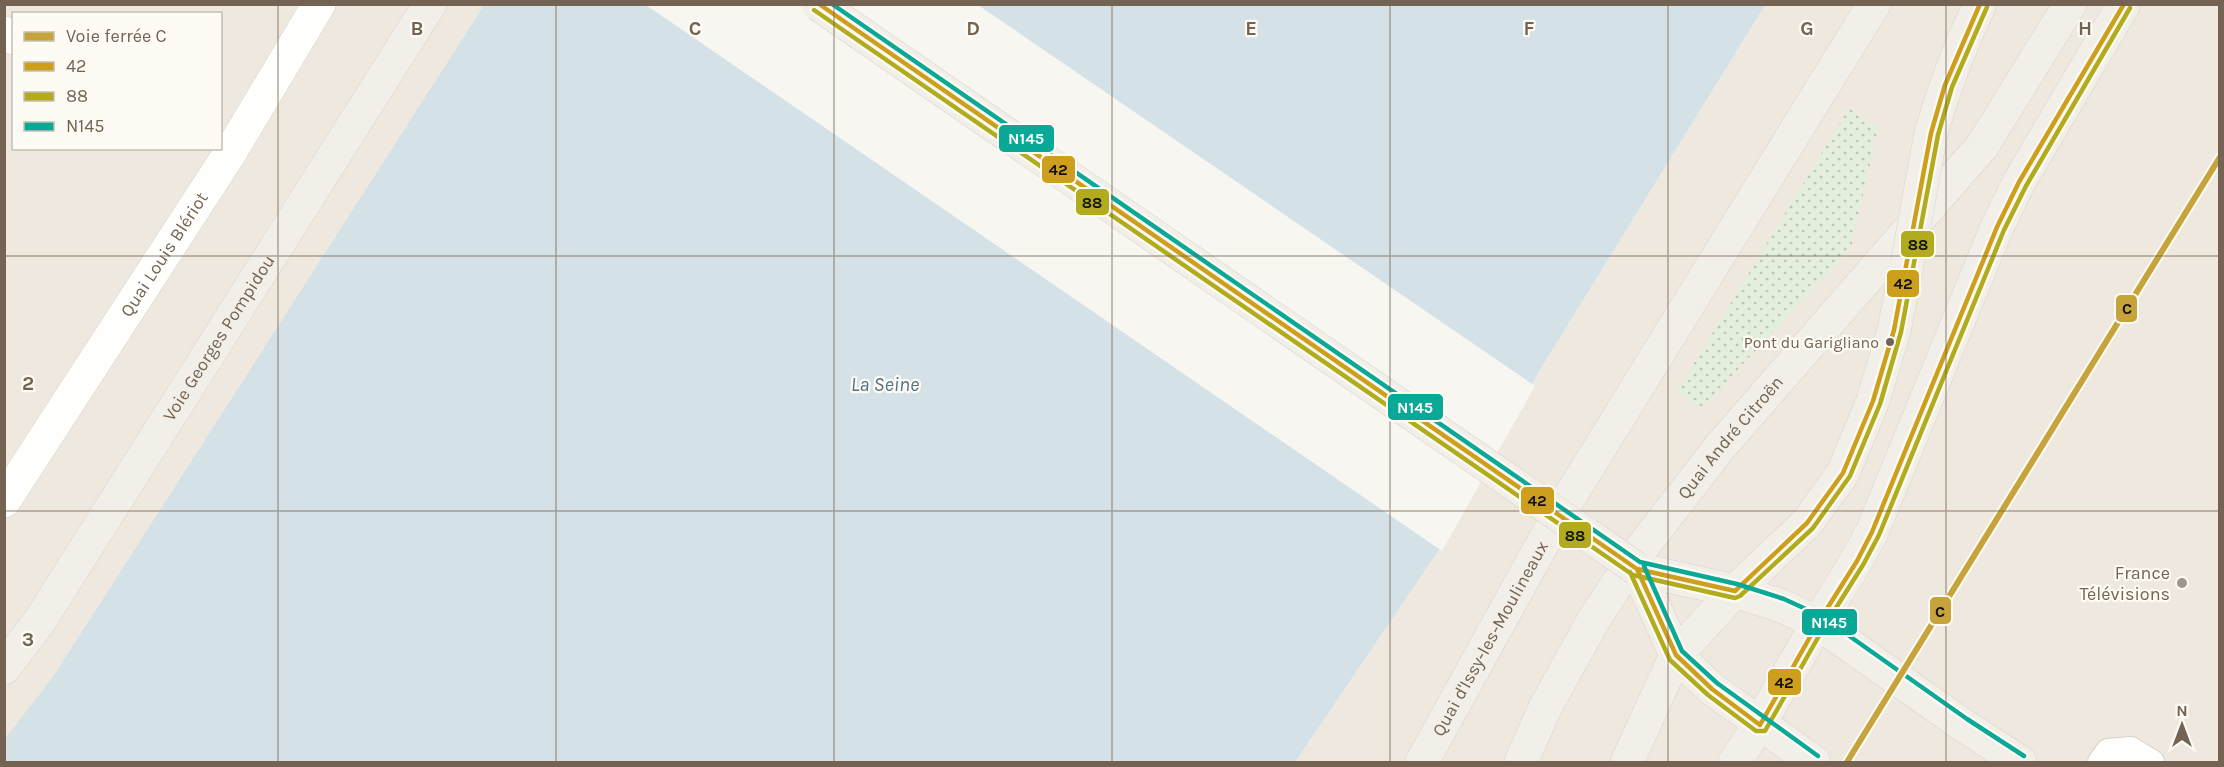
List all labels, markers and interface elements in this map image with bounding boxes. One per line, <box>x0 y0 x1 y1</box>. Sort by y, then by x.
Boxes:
legend <box>12 12 222 150</box>
text: B <box>411 17 423 40</box>
text: C <box>689 17 701 40</box>
text: D <box>966 17 980 40</box>
text: E <box>1245 17 1257 40</box>
text: F <box>1524 17 1535 40</box>
text: G <box>1800 17 1814 40</box>
text: H <box>2078 17 2092 40</box>
text: Voie ferrée C <box>66 25 167 47</box>
text: 42 <box>66 55 86 77</box>
text: 88 <box>66 85 88 107</box>
text: N145 <box>66 115 104 137</box>
line badge: N145 <box>998 124 1055 153</box>
text: N145 <box>1008 129 1044 148</box>
line badge: 42 <box>1041 155 1076 184</box>
text: 42 <box>1048 160 1068 179</box>
street label: Quai Louis Blériot <box>116 188 213 321</box>
line badge: 88 <box>1075 188 1110 216</box>
text: 88 <box>1082 193 1102 212</box>
line badge: 88 <box>1900 230 1935 258</box>
text: 88 <box>1908 235 1928 254</box>
street label: Voie Georges Pompidou <box>158 251 279 425</box>
line badge: 42 <box>1886 269 1920 298</box>
text: 42 <box>1893 274 1913 293</box>
line badge: C <box>2115 294 2138 323</box>
text: C <box>2122 299 2132 318</box>
place label: Pont du Garigliano <box>1744 333 1879 352</box>
marker: Pont du Garigliano <box>1884 336 1896 348</box>
street label: Quai André Citroën <box>1673 371 1788 504</box>
text: 2 <box>22 372 34 395</box>
water label: La Seine <box>851 373 919 396</box>
line badge: N145 <box>1387 393 1444 421</box>
text: N145 <box>1397 398 1433 417</box>
line badge: 42 <box>1520 486 1555 515</box>
text: 42 <box>1527 491 1547 510</box>
line badge: 88 <box>1558 521 1592 549</box>
text: 88 <box>1565 526 1585 545</box>
street label: Quai d'Issy-les-Moulineaux <box>1427 537 1553 740</box>
place label: France Télévisions <box>2079 562 2170 605</box>
marker: France Télévisions <box>2175 576 2189 590</box>
line badge: C <box>1929 596 1952 625</box>
text: C <box>1935 602 1945 621</box>
line badge: N145 <box>1801 608 1858 636</box>
text: N145 <box>1811 613 1847 632</box>
text: 3 <box>22 628 34 651</box>
line badge: 42 <box>1767 668 1802 696</box>
text: 42 <box>1774 673 1794 692</box>
north arrow <box>2152 695 2212 755</box>
text: N <box>2176 701 2188 720</box>

